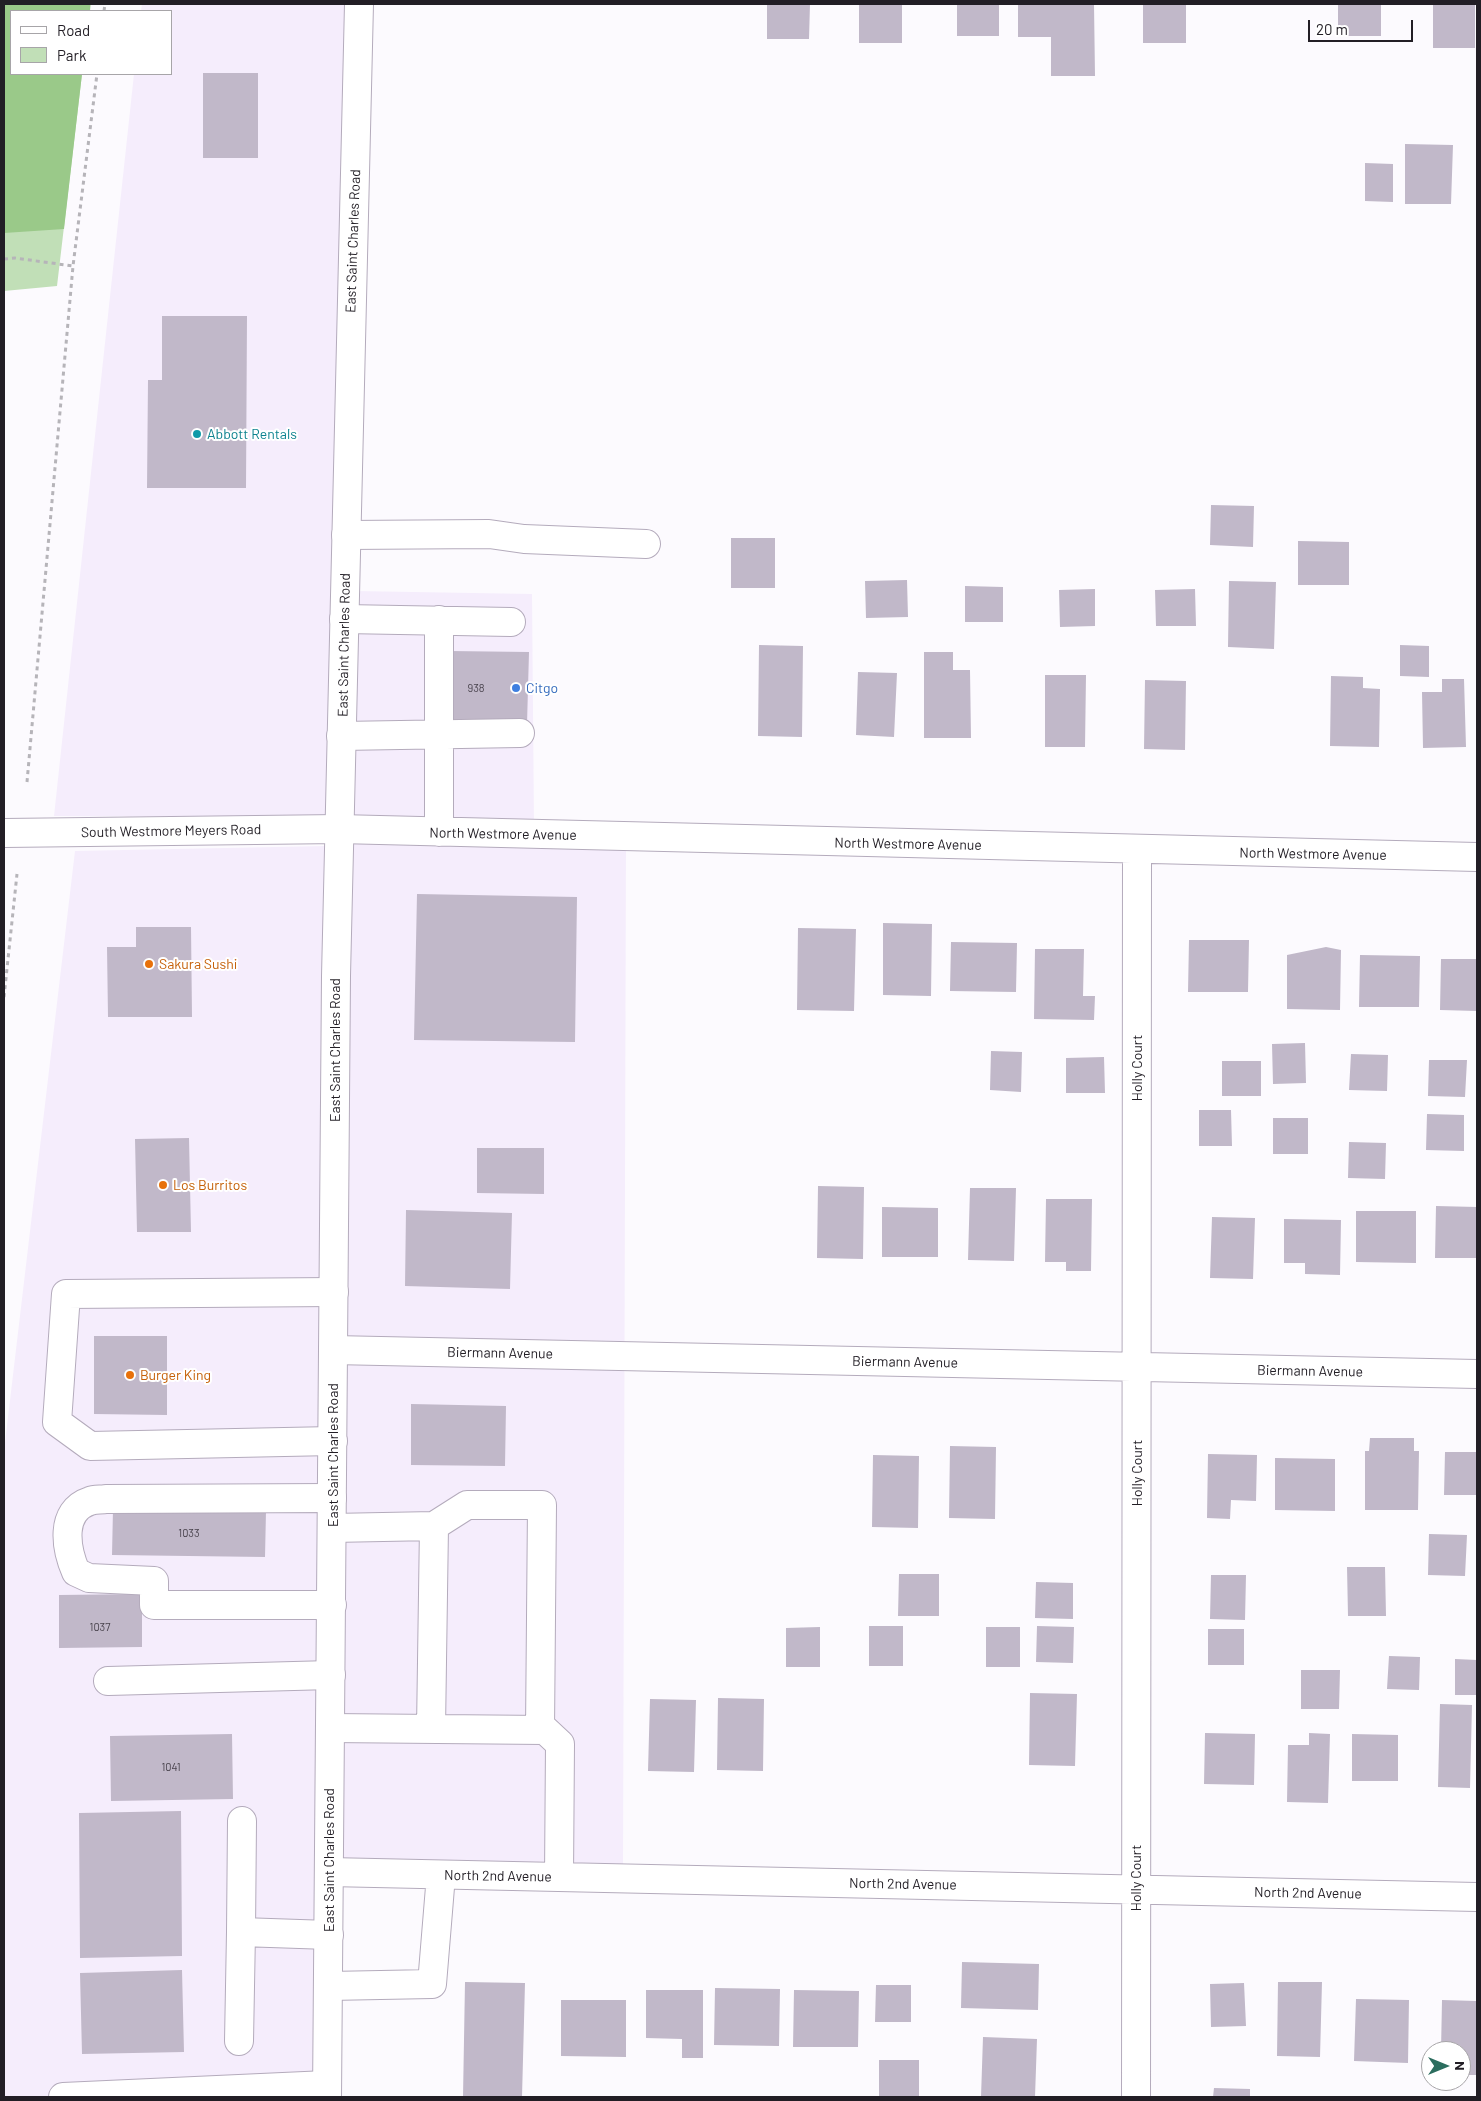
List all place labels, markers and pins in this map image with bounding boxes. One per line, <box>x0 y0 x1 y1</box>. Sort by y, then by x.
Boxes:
place label: Abbott Rentals <box>207 426 297 442</box>
marker: Abbott Rentals <box>191 428 203 440</box>
place label: Citgo <box>526 680 558 696</box>
marker: Citgo <box>510 682 522 694</box>
place label: Sakura Sushi <box>159 956 237 972</box>
marker: Sakura Sushi <box>143 958 155 970</box>
place label: Los Burritos <box>173 1177 247 1193</box>
marker: Los Burritos <box>157 1179 169 1191</box>
place label: Burger King <box>140 1367 211 1383</box>
marker: Burger King <box>124 1369 136 1381</box>

